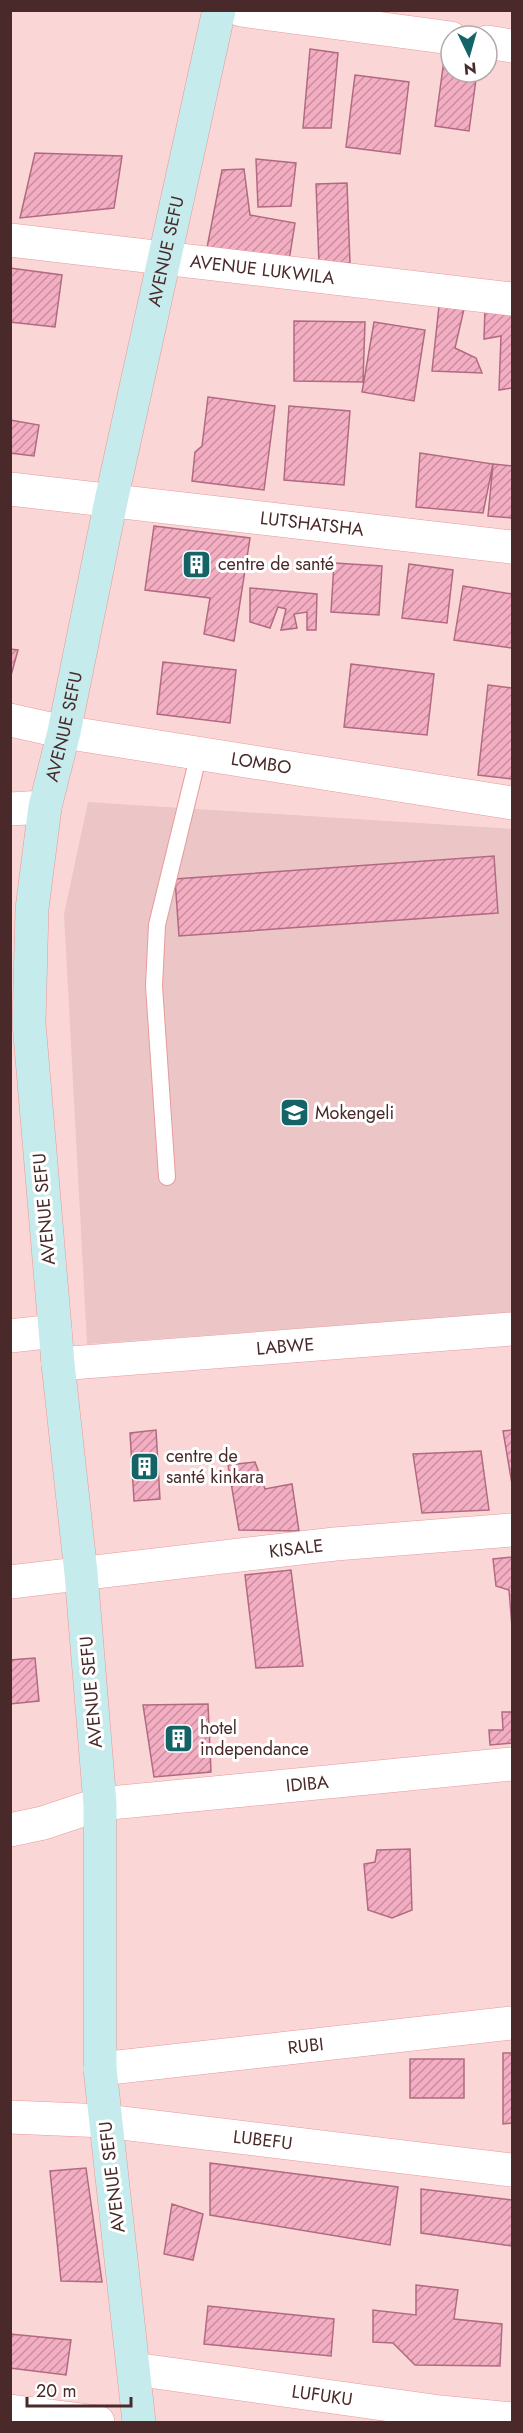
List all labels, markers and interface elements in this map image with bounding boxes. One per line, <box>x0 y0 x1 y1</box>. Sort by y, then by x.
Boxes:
north arrow <box>439 24 499 84</box>
text: N <box>463 56 478 80</box>
street label: AVENUE SEFU <box>141 194 191 309</box>
street label: AVENUE LUKWILA <box>189 248 336 291</box>
street label: LUTSHATSHA <box>259 505 365 543</box>
building icon: centre de santé <box>181 548 213 580</box>
place label: centre de santé <box>218 551 334 577</box>
street label: AVENUE SEFU <box>39 669 89 785</box>
street label: LOMBO <box>229 746 293 781</box>
school or university icon: Mokengeli <box>278 1097 310 1129</box>
place label: Mokengeli <box>315 1100 394 1126</box>
street label: AVENUE SEFU <box>26 1152 62 1266</box>
street label: LABWE <box>255 1331 315 1362</box>
place label: centre de santé kinkara <box>166 1443 264 1490</box>
building icon: centre de santé kinkara <box>129 1450 161 1482</box>
street label: KISALE <box>268 1532 325 1565</box>
street label: AVENUE SEFU <box>73 1635 109 1749</box>
place label: hotel independance <box>200 1715 309 1762</box>
building icon: hotel independance <box>163 1722 195 1754</box>
street label: IDIBA <box>285 1769 330 1799</box>
street label: RUBI <box>286 2031 325 2061</box>
street label: AVENUE SEFU <box>92 2120 132 2234</box>
street label: LUBEFU <box>232 2124 294 2156</box>
scale bar <box>27 2370 130 2408</box>
text: 20 m <box>36 2378 76 2404</box>
street label: LUFUKU <box>290 2378 354 2413</box>

